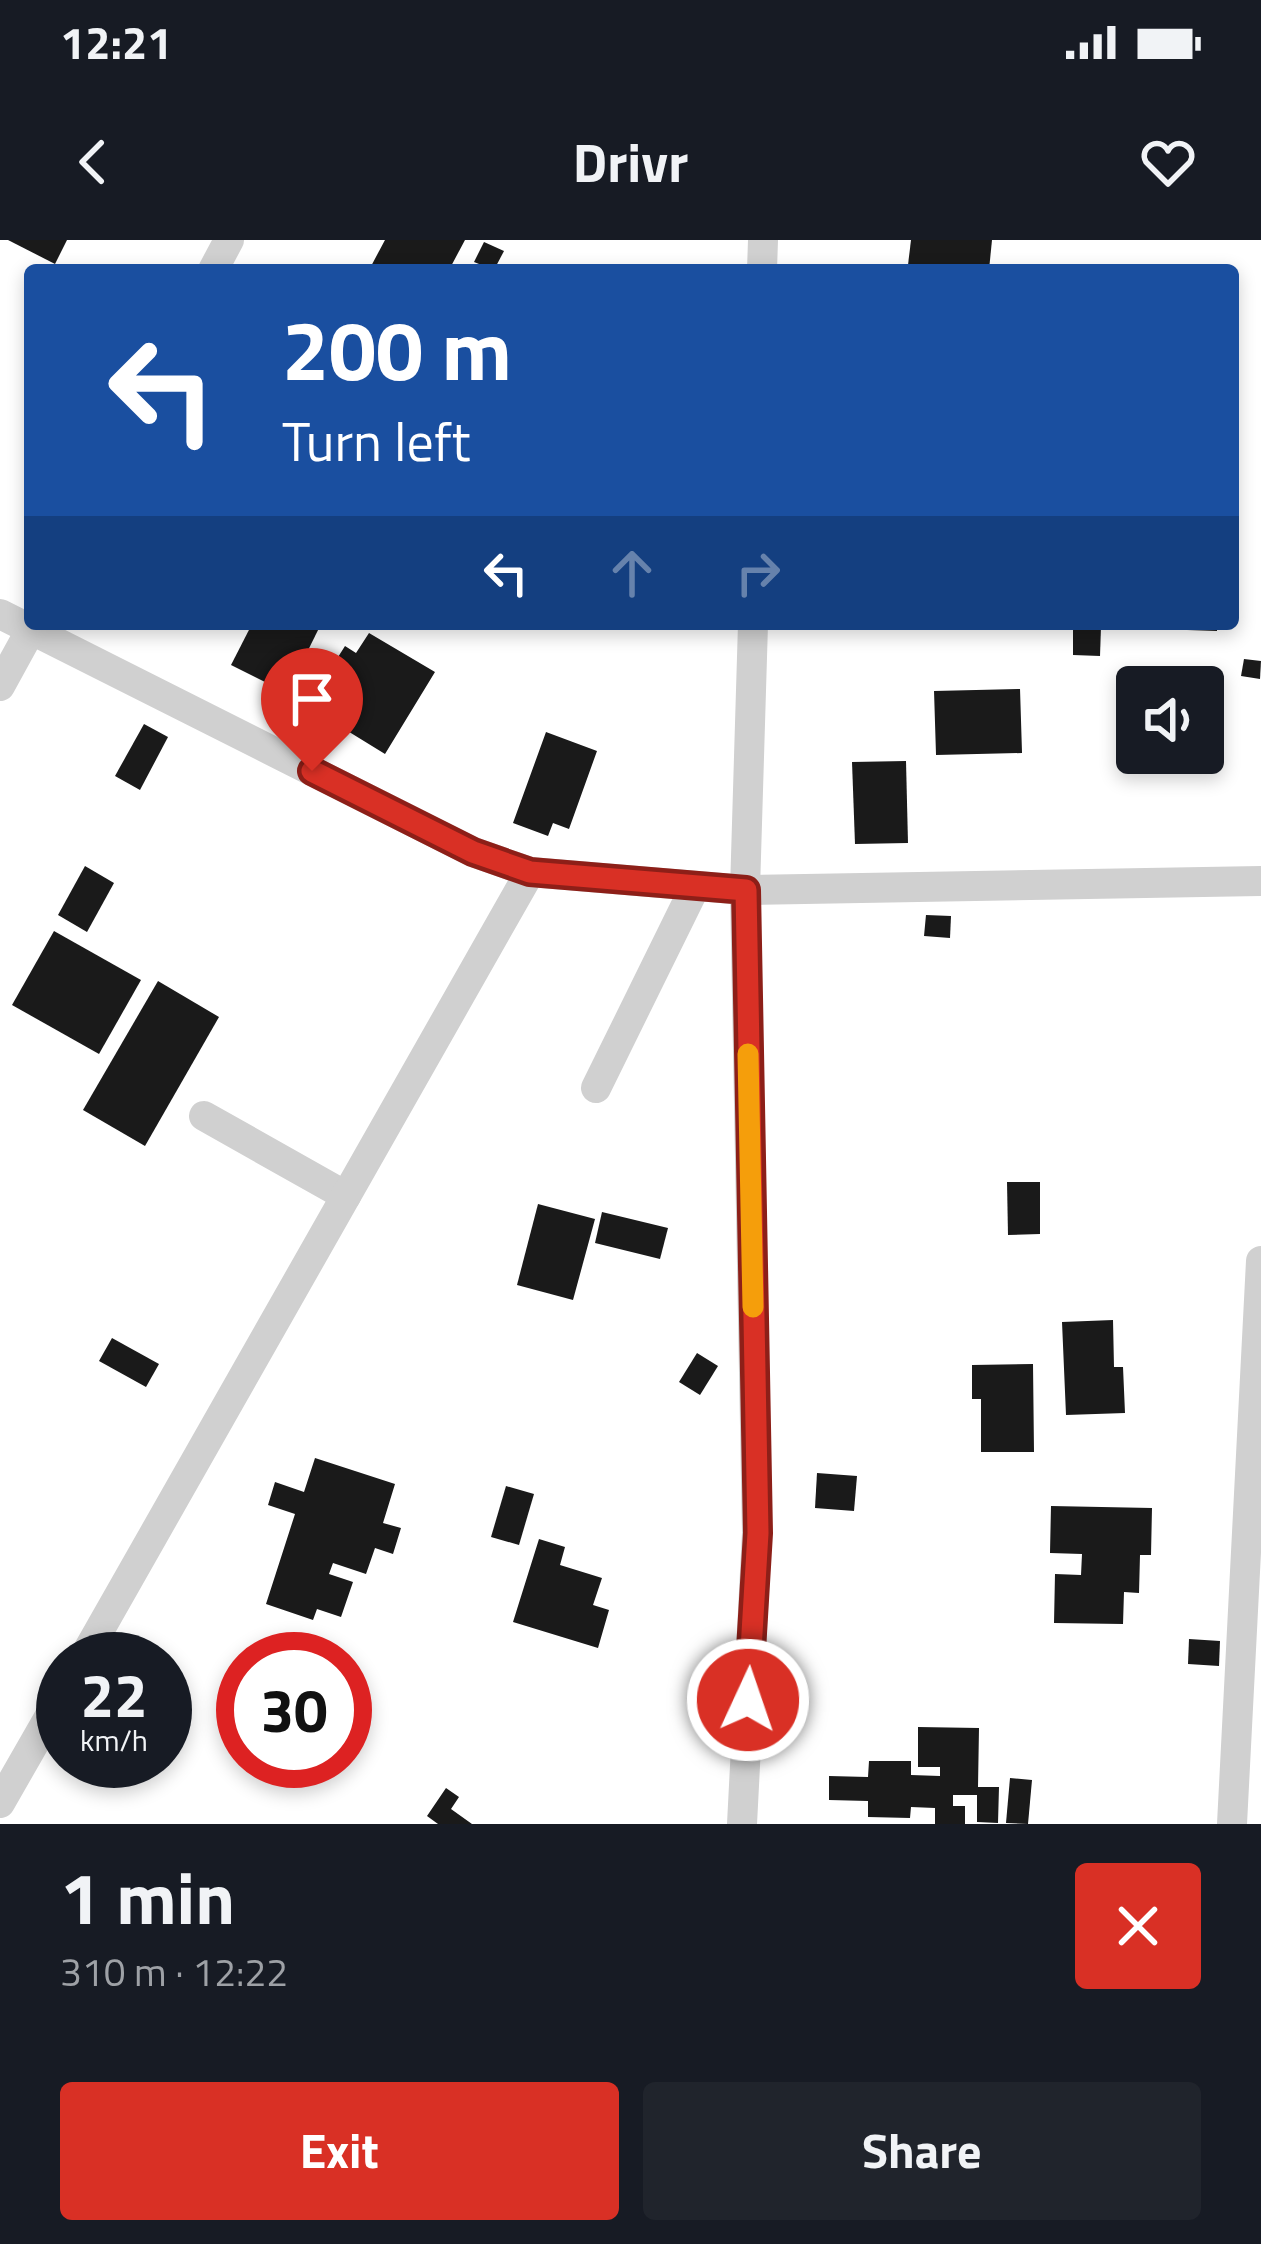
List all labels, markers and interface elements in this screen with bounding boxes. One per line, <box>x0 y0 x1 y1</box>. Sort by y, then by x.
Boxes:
text: 12:21 <box>60 8 172 76</box>
text: Drivr <box>573 121 688 203</box>
icon: back <box>60 129 126 195</box>
icon: heart <box>1135 129 1201 195</box>
text: 200 m <box>282 285 512 413</box>
icon: left <box>84 312 240 468</box>
text: Turn left <box>282 400 471 482</box>
icon: left <box>473 540 539 606</box>
icon: ahead <box>599 540 665 606</box>
icon: right <box>725 540 791 606</box>
pin <box>261 648 363 771</box>
icon: arrive <box>279 666 345 732</box>
map controls <box>1116 666 1224 774</box>
button: sound <box>1116 666 1224 774</box>
speed limit sign: 30 <box>216 1632 372 1788</box>
position arrow <box>685 1637 811 1763</box>
text: 22 <box>80 1649 148 1740</box>
text: km/h <box>80 1717 148 1763</box>
text: 1 min <box>60 1842 235 1952</box>
button: close <box>1075 1863 1201 1989</box>
text: 310 m · 12:22 <box>60 1942 288 2001</box>
button: Exit <box>60 2082 619 2220</box>
button: Share <box>643 2082 1201 2220</box>

